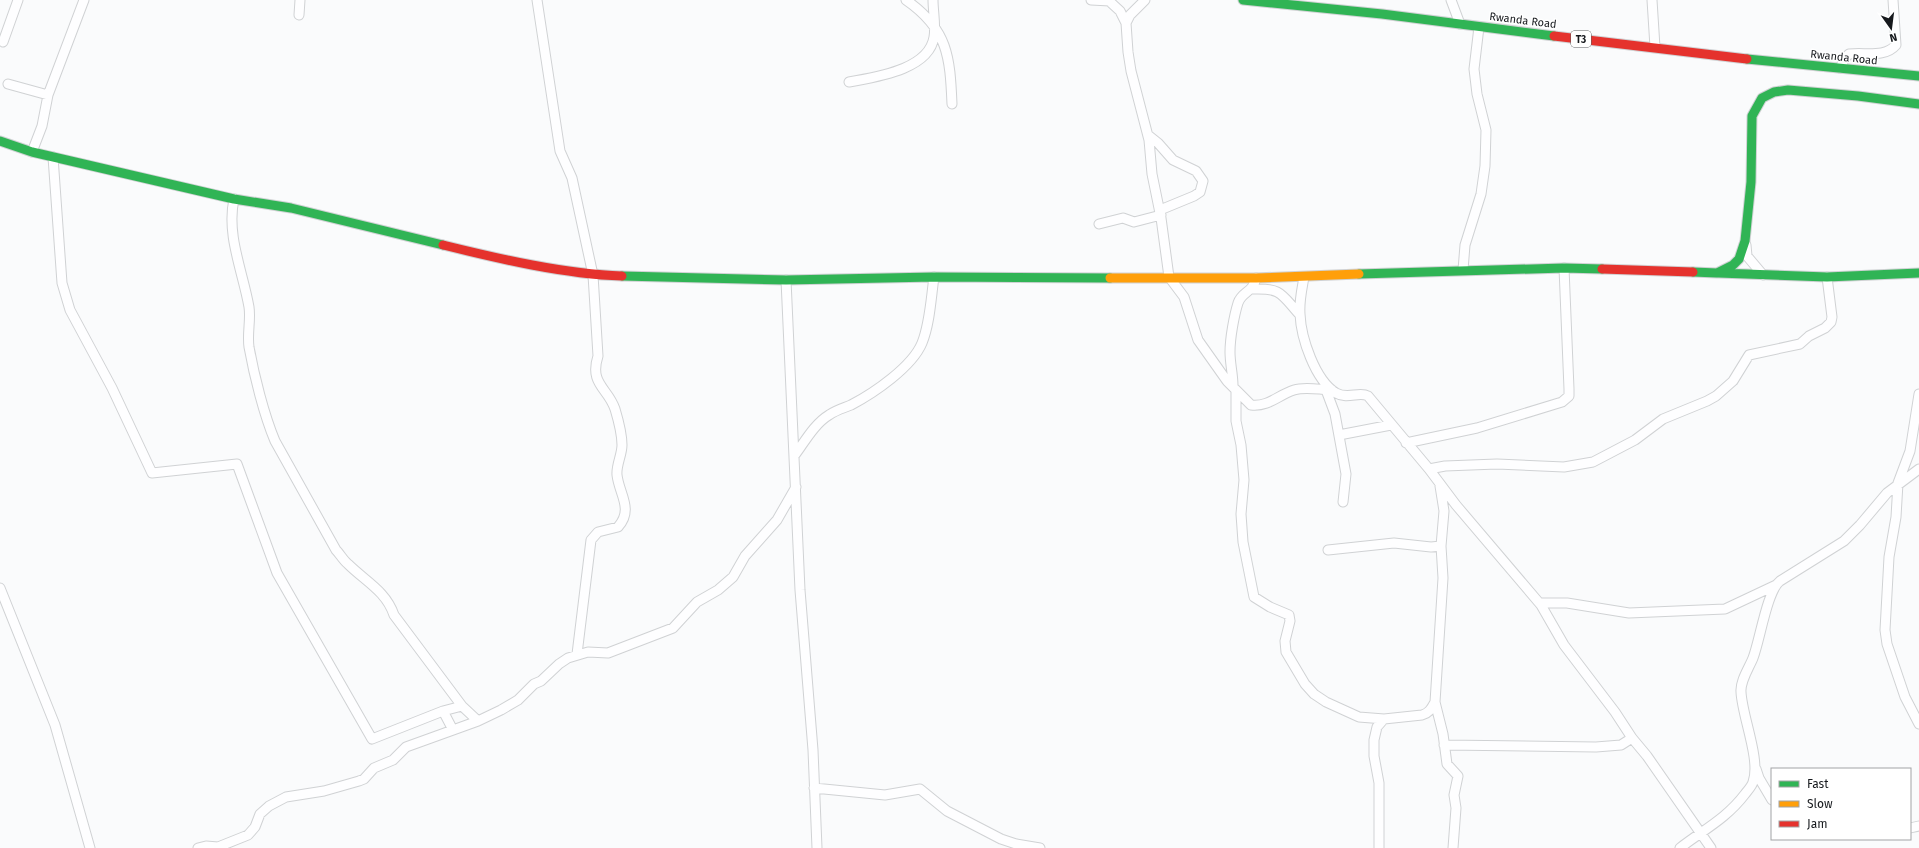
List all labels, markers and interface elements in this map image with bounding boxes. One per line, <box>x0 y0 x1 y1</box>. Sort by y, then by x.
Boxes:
north arrow <box>1871 8 1911 48</box>
street label: Rwanda Road <box>1489 10 1557 31</box>
text: N <box>1888 30 1898 44</box>
road number: T3 <box>1571 31 1591 47</box>
street label: Rwanda Road <box>1810 47 1878 67</box>
legend <box>1771 768 1911 840</box>
text: Fast <box>1807 777 1829 791</box>
text: Slow <box>1807 797 1833 811</box>
text: Jam <box>1807 817 1827 831</box>

